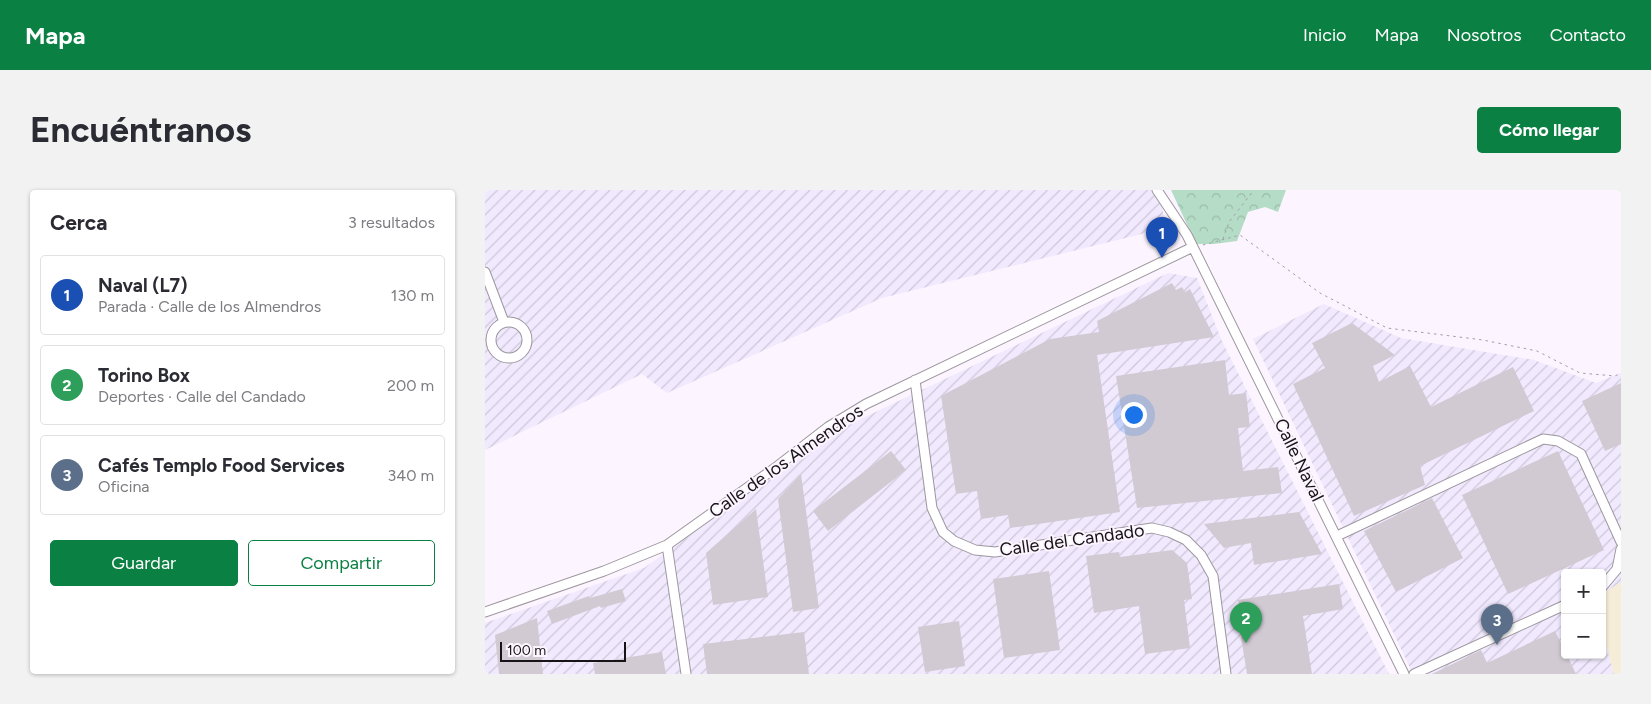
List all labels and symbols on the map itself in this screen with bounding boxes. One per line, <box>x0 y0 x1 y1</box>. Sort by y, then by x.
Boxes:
pin: 1 <box>1146 217 1178 258</box>
street label: Calle de los Almendros <box>705 399 867 523</box>
your location <box>1121 402 1147 428</box>
street label: Calle Naval <box>1269 415 1329 505</box>
street label: Calle del Candado <box>998 519 1146 561</box>
pin: 2 <box>1230 602 1262 643</box>
pin: 3 <box>1481 604 1513 645</box>
scale bar <box>500 639 626 662</box>

